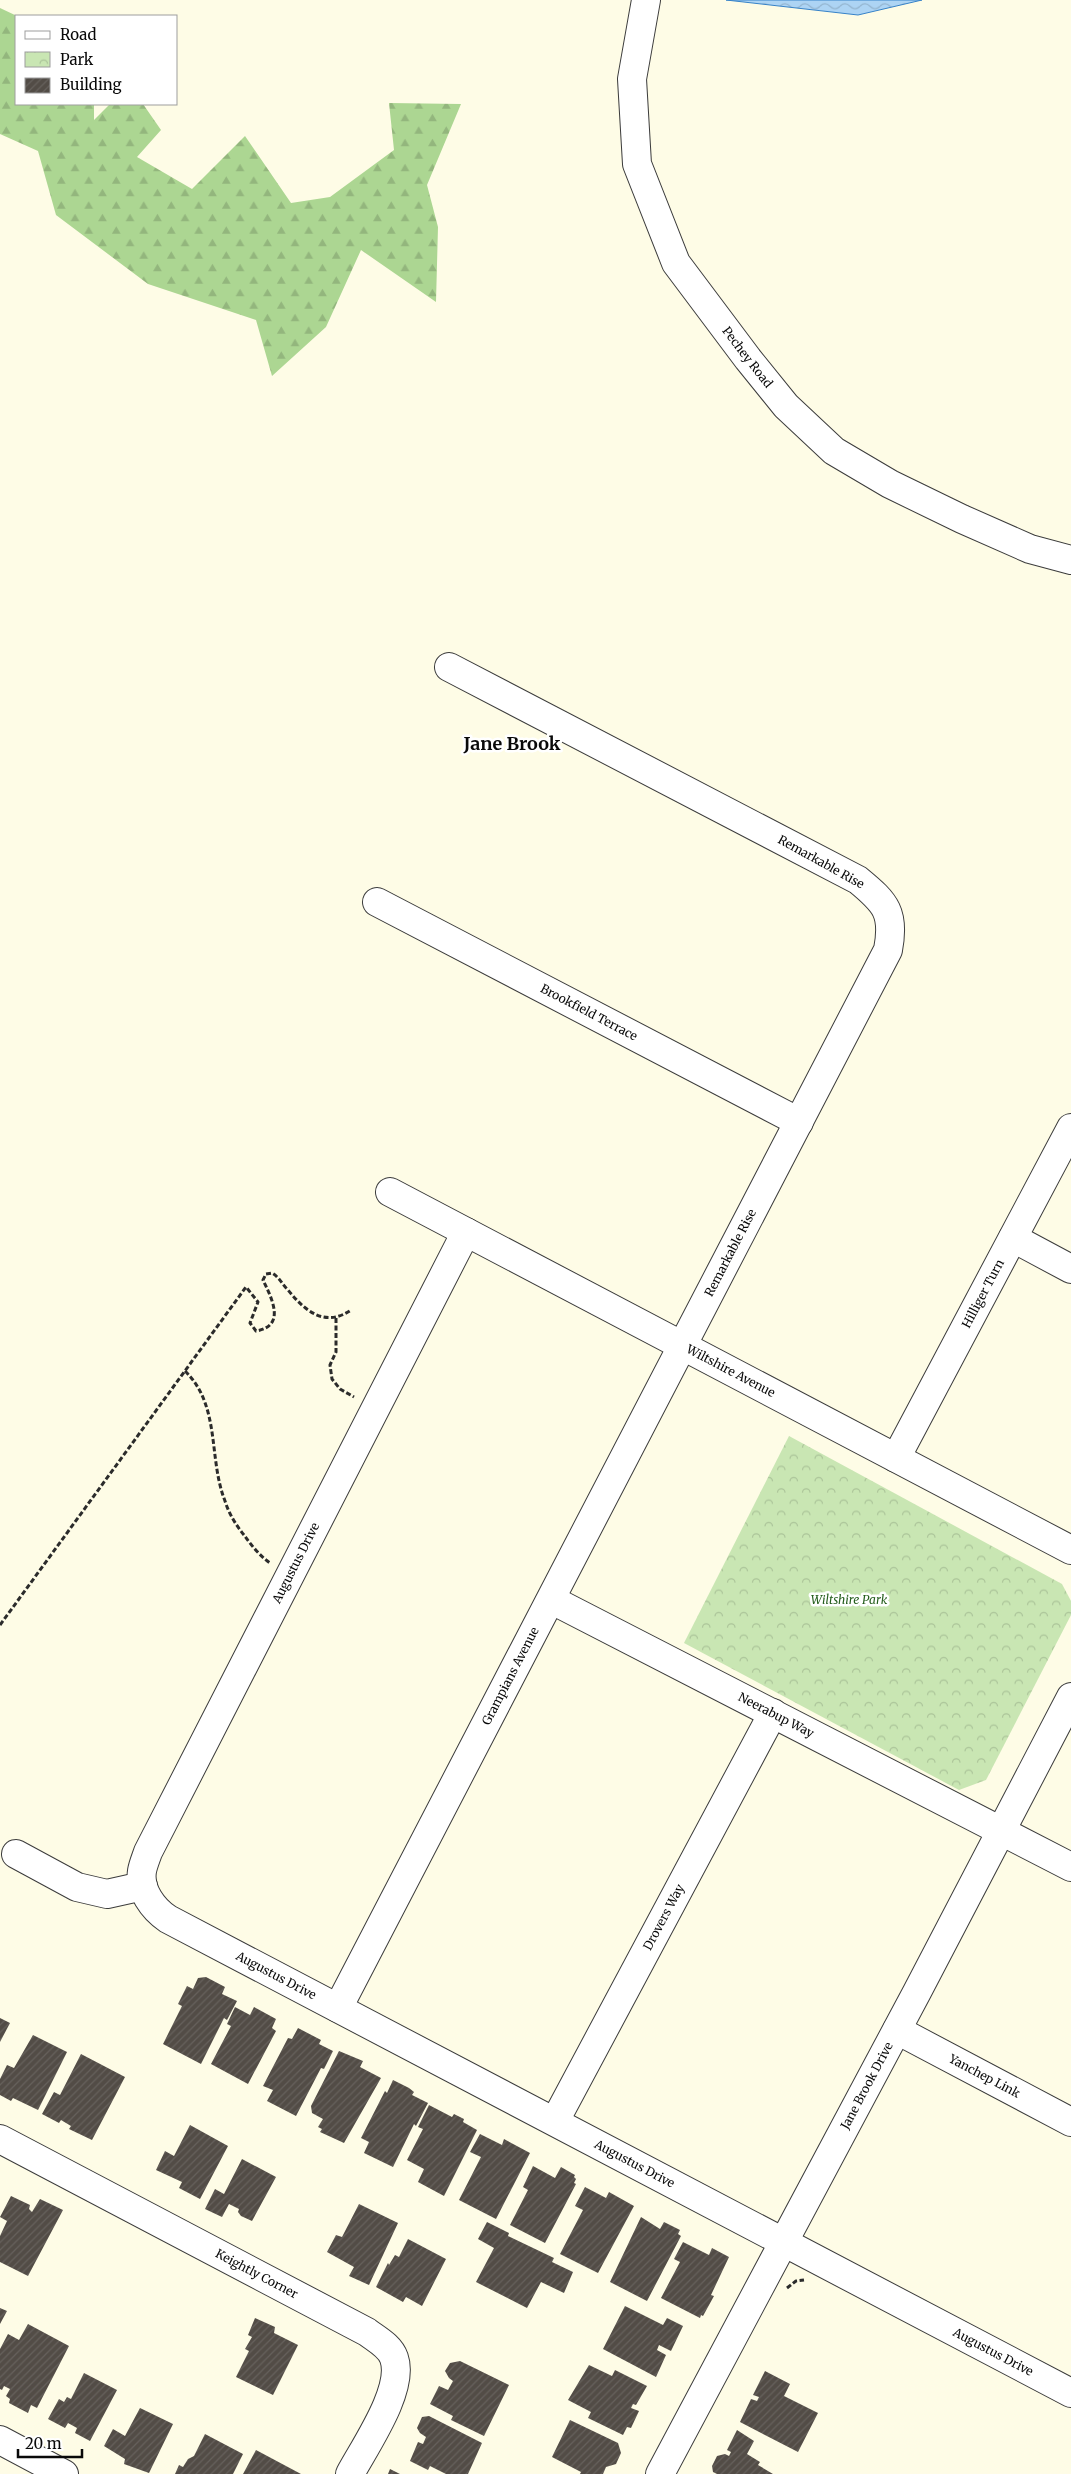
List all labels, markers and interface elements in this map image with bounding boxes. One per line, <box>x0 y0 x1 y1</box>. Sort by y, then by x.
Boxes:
legend <box>15 15 178 105</box>
text: Road <box>60 25 96 44</box>
text: Park <box>60 50 94 69</box>
text: Building <box>60 75 122 94</box>
street label: Pechey Road <box>719 324 776 390</box>
district label: Jane Brook <box>463 732 561 755</box>
street label: Remarkable Rise <box>776 832 867 891</box>
street label: Brookfield Terrace <box>538 981 640 1043</box>
street label: Remarkable Rise <box>701 1206 759 1299</box>
street label: Hilliger Turn <box>958 1257 1007 1330</box>
street label: Wiltshire Avenue <box>683 1341 778 1400</box>
street label: Augustus Drive <box>268 1520 322 1606</box>
park label: Wiltshire Park <box>811 1592 888 1607</box>
street label: Grampians Avenue <box>478 1624 542 1728</box>
street label: Neerabup Way <box>736 1689 817 1741</box>
street label: Drovers Way <box>640 1881 687 1953</box>
street label: Augustus Drive <box>233 1948 319 2002</box>
street label: Jane Brook Drive <box>837 2039 896 2133</box>
street label: Yanchep Link <box>946 2050 1023 2101</box>
street label: Augustus Drive <box>591 2136 677 2191</box>
street label: Keightly Corner <box>213 2246 301 2302</box>
street label: Augustus Drive <box>950 2324 1036 2379</box>
scale bar <box>18 2426 81 2458</box>
text: 20 m <box>25 2434 62 2453</box>

